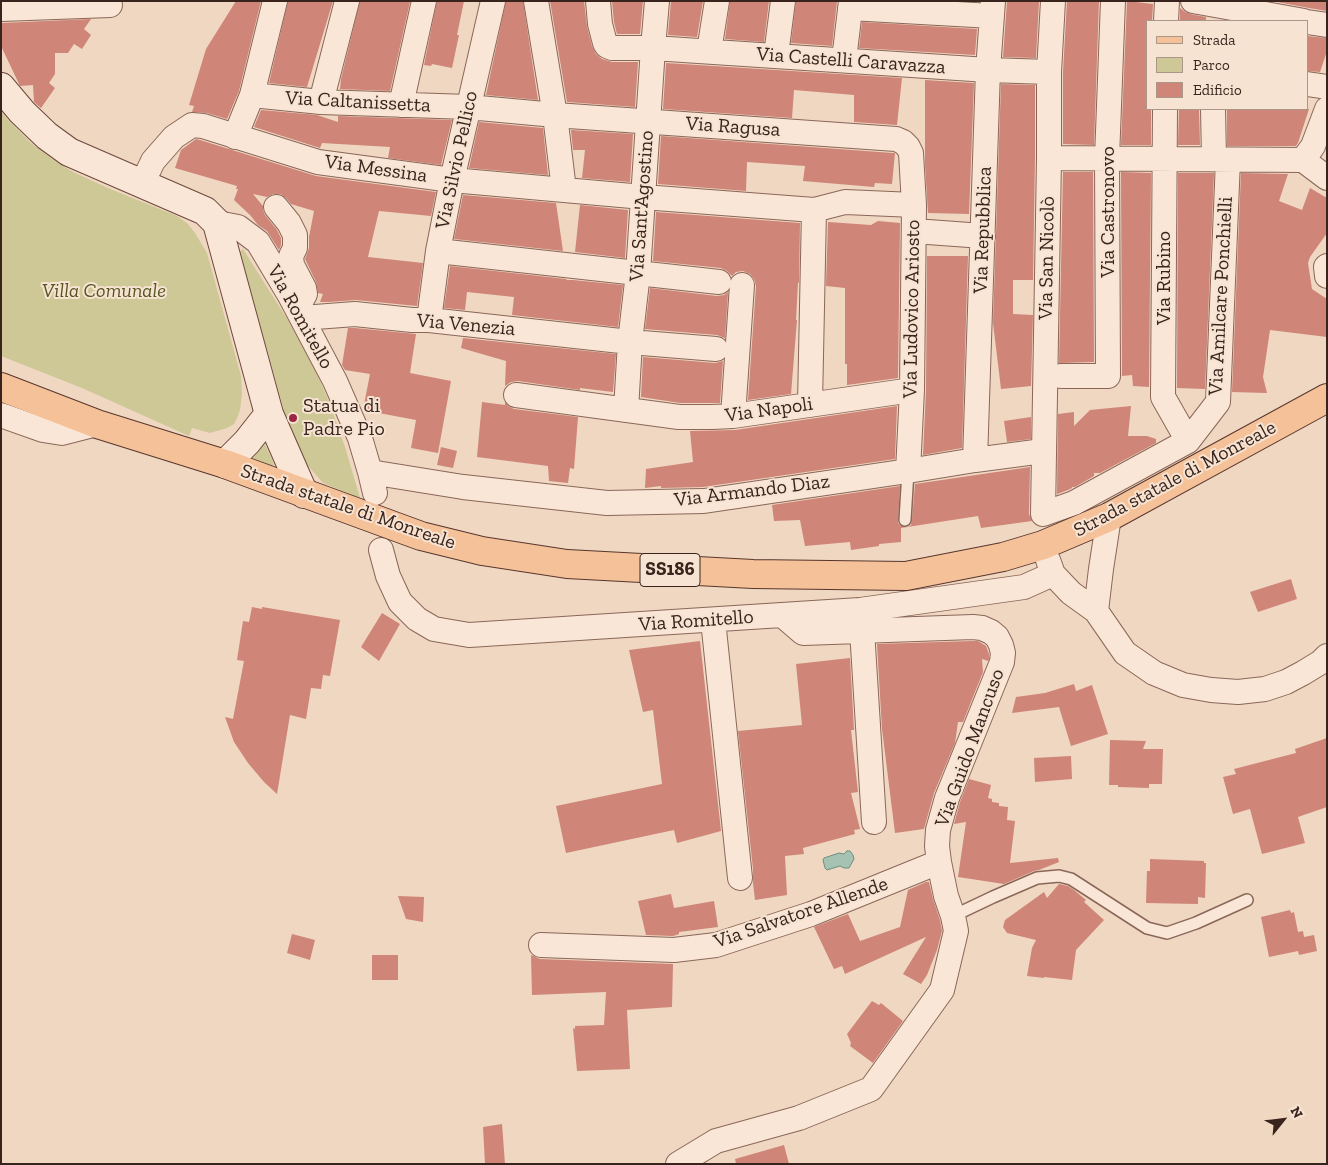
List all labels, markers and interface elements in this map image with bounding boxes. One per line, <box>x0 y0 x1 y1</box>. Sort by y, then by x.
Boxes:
legend <box>1146 20 1308 110</box>
text: Strada <box>1193 31 1236 49</box>
street label: Via Castelli Caravazza <box>756 42 946 80</box>
text: Parco <box>1193 56 1230 74</box>
text: Edificio <box>1193 81 1242 99</box>
street label: Via Caltanissetta <box>285 86 431 118</box>
street label: Via Silvio Pellico <box>431 89 483 231</box>
street label: Via Ragusa <box>685 112 781 142</box>
street label: Via Sant'Agostino <box>625 130 659 282</box>
street label: Via Castronovo <box>1096 146 1120 278</box>
street label: Via Messina <box>323 150 429 188</box>
street label: Via Repubblica <box>969 166 997 294</box>
street label: Via San Nicolò <box>1034 196 1060 320</box>
street label: Via Amilcare Ponchielli <box>1204 196 1238 396</box>
street label: Via Ludovico Ariosto <box>898 219 926 399</box>
street label: Via Rubino <box>1152 231 1176 325</box>
street label: Via Romitello <box>262 261 338 373</box>
park label: Villa Comunale <box>42 279 166 303</box>
street label: Via Venezia <box>416 309 516 341</box>
street label: Via Napoli <box>724 392 814 428</box>
place label: Statua di Padre Pio <box>303 394 385 441</box>
marker: Statua di Padre Pio <box>287 412 299 424</box>
street label: Strada statale di Monreale <box>1070 415 1280 543</box>
street label: Strada statale di Monreale <box>237 459 459 555</box>
street label: Via Armando Diaz <box>673 470 831 512</box>
road number: SS186 <box>640 554 700 586</box>
street label: Via Romitello <box>638 605 754 637</box>
street label: Via Guido Mancuso <box>930 666 1010 830</box>
street label: Via Salvatore Allende <box>711 872 891 954</box>
north arrow <box>1258 1095 1308 1145</box>
text: N <box>1287 1104 1307 1121</box>

